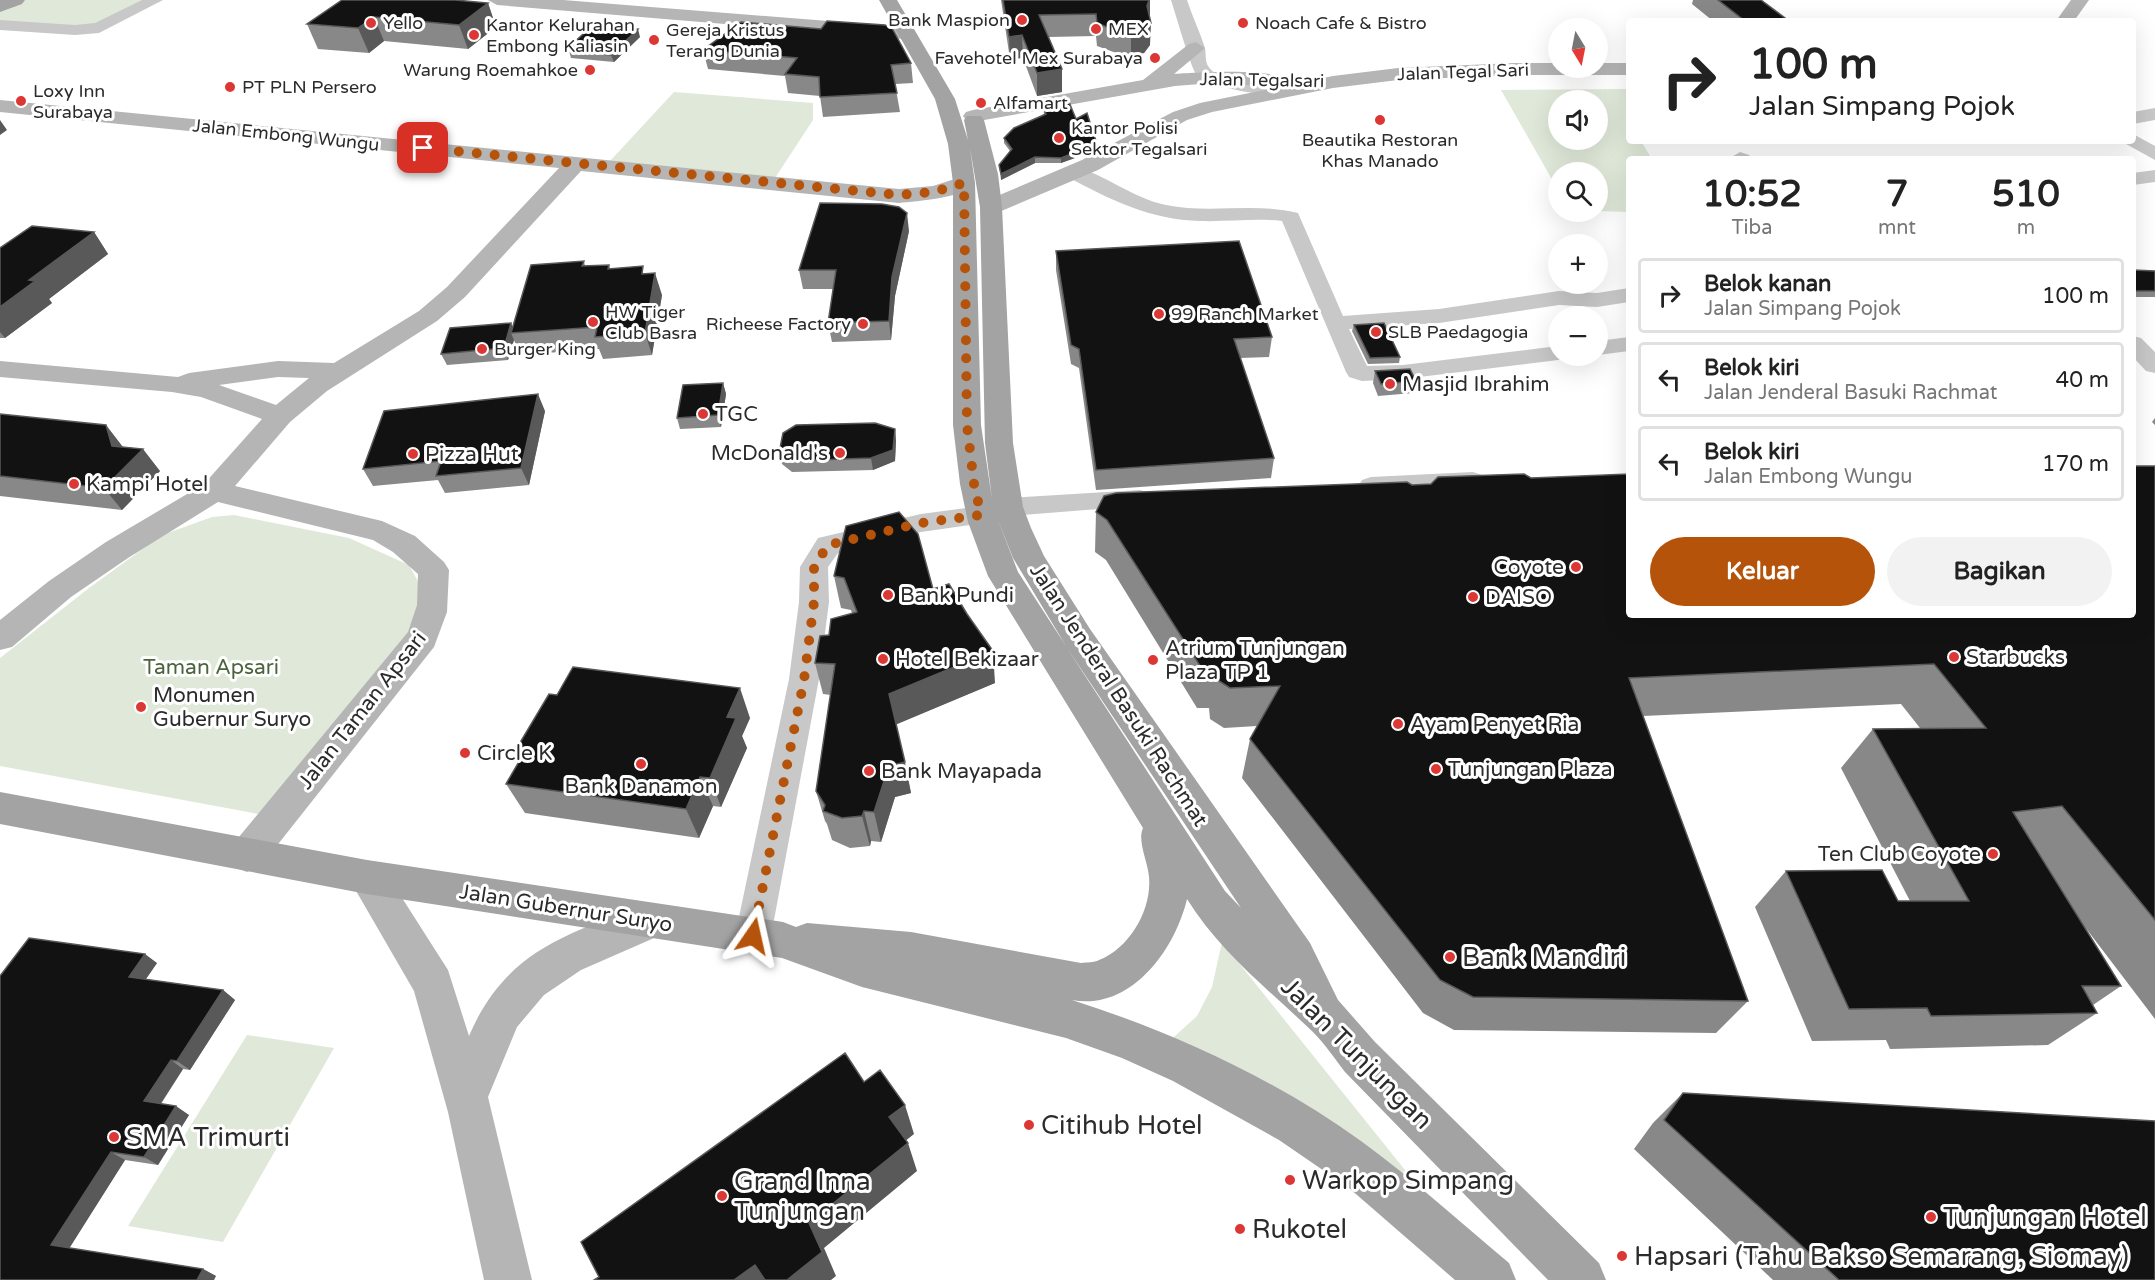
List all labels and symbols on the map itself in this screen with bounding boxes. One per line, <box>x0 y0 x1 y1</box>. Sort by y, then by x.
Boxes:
place label: Bank Maspion <box>888 9 1010 31</box>
place label: Yello <box>383 12 423 34</box>
place label: Noach Cafe & Bistro <box>1255 12 1427 34</box>
marker: Bank Maspion <box>1015 13 1029 27</box>
place label: Kantor Kelurahan Embong Kaliasin <box>486 14 635 57</box>
marker: Yello <box>364 16 378 30</box>
marker: Noach Cafe & Bistro <box>1236 16 1250 30</box>
place label: MEX <box>1108 18 1149 40</box>
north arrow <box>1548 18 1608 78</box>
place label: Gereja Kristus Terang Dunia <box>666 19 784 62</box>
marker: MEX <box>1089 22 1103 36</box>
marker: Kantor Kelurahan Embong Kaliasin <box>467 28 481 42</box>
marker: Gereja Kristus Terang Dunia <box>647 33 661 47</box>
place label: Favehotel Mex Surabaya <box>934 47 1143 69</box>
marker: Favehotel Mex Surabaya <box>1148 51 1162 65</box>
place label: Warung Roemahkoe <box>403 59 578 81</box>
street label: Jalan Tegal Sari <box>1397 59 1529 85</box>
marker: Warung Roemahkoe <box>583 63 597 77</box>
street label: Jalan Tegalsari <box>1199 68 1325 92</box>
place label: PT PLN Persero <box>242 76 377 98</box>
place label: Loxy Inn Surabaya <box>33 80 113 123</box>
marker: PT PLN Persero <box>223 80 237 94</box>
place label: Alfamart <box>993 92 1068 114</box>
marker: Loxy Inn Surabaya <box>14 94 28 108</box>
marker: Alfamart <box>974 96 988 110</box>
marker: Beautika Restoran Khas Manado <box>1373 113 1387 127</box>
street label: Jalan Embong Wungu <box>192 114 380 156</box>
place label: Kantor Polisi Sektor Tegalsari <box>1071 117 1207 160</box>
pin <box>397 122 448 173</box>
place label: Beautika Restoran Khas Manado <box>1302 129 1458 172</box>
marker: Kantor Polisi Sektor Tegalsari <box>1052 131 1066 145</box>
place label: HW Tiger Club Basra <box>605 301 697 344</box>
place label: 99 Ranch Market <box>1171 303 1319 325</box>
marker: 99 Ranch Market <box>1152 307 1166 321</box>
place label: Richeese Factory <box>706 313 851 335</box>
marker: HW Tiger Club Basra <box>586 315 600 329</box>
marker: Richeese Factory <box>856 317 870 331</box>
place label: SLB Paedagogia <box>1388 321 1528 343</box>
marker: SLB Paedagogia <box>1369 325 1383 339</box>
place label: Burger King <box>494 338 596 360</box>
marker: Burger King <box>475 342 489 356</box>
place label: Masjid Ibrahim <box>1402 372 1550 397</box>
marker: Masjid Ibrahim <box>1383 377 1397 391</box>
place label: TGC <box>715 402 758 427</box>
marker: TGC <box>696 407 710 421</box>
place label: McDonald's <box>711 441 828 466</box>
place label: Pizza Hut <box>425 442 519 467</box>
marker: McDonald's <box>833 446 847 460</box>
marker: Pizza Hut <box>406 447 420 461</box>
place label: Kampi Hotel <box>86 472 208 497</box>
marker: Kampi Hotel <box>67 477 81 491</box>
place label: Coyote <box>1494 555 1564 580</box>
street label: Jalan Jenderal Basuki Rachmat <box>1024 559 1213 831</box>
marker: Coyote <box>1569 560 1583 574</box>
place label: Bank Pundi <box>900 583 1014 608</box>
place label: DAISO <box>1485 585 1552 610</box>
marker: Bank Pundi <box>881 588 895 602</box>
marker: DAISO <box>1466 590 1480 604</box>
street label: Jalan Taman Apsari <box>293 627 432 794</box>
place label: Atrium Tunjungan Plaza TP 1 <box>1165 636 1345 685</box>
place label: Starbucks <box>1966 645 2065 670</box>
place label: Hotel Bekizaar <box>895 647 1039 672</box>
marker: Starbucks <box>1947 650 1961 664</box>
marker: Hotel Bekizaar <box>876 652 890 666</box>
marker: Atrium Tunjungan Plaza TP 1 <box>1146 653 1160 667</box>
park label: Taman Apsari <box>143 655 279 680</box>
place label: Monumen Gubernur Suryo <box>153 683 311 732</box>
marker: Monumen Gubernur Suryo <box>134 700 148 714</box>
place label: Ayam Penyet Ria <box>1410 712 1579 737</box>
marker: Ayam Penyet Ria <box>1391 717 1405 731</box>
place label: Circle K <box>477 741 552 766</box>
marker: Circle K <box>458 746 472 760</box>
marker: Bank Danamon <box>634 757 648 771</box>
place label: Tunjungan Plaza <box>1448 757 1613 782</box>
place label: Bank Mayapada <box>881 759 1042 784</box>
marker: Tunjungan Plaza <box>1429 762 1443 776</box>
marker: Bank Mayapada <box>862 764 876 778</box>
place label: Bank Danamon <box>565 774 717 799</box>
place label: Ten Club Coyote <box>1818 842 1981 867</box>
marker: Ten Club Coyote <box>1986 847 2000 861</box>
street label: Jalan Gubernur Suryo <box>458 879 674 938</box>
position arrow <box>721 904 785 968</box>
place label: Bank Mandiri <box>1462 942 1626 973</box>
marker: Bank Mandiri <box>1443 950 1457 964</box>
street label: Jalan Tunjungan <box>1274 971 1439 1136</box>
place label: Citihub Hotel <box>1041 1110 1203 1141</box>
marker: Citihub Hotel <box>1022 1118 1036 1132</box>
place label: SMA Trimurti <box>126 1122 290 1153</box>
marker: SMA Trimurti <box>107 1130 121 1144</box>
place label: Warkop Simpang <box>1302 1165 1514 1196</box>
place label: Grand Inna Tunjungan <box>734 1166 871 1227</box>
marker: Warkop Simpang <box>1283 1173 1297 1187</box>
marker: Grand Inna Tunjungan <box>715 1189 729 1203</box>
place label: Tunjungan Hotel <box>1943 1202 2147 1233</box>
marker: Tunjungan Hotel <box>1924 1210 1938 1224</box>
place label: Rukotel <box>1252 1214 1347 1245</box>
marker: Rukotel <box>1233 1222 1247 1236</box>
place label: Hapsari (Tahu Bakso Semarang, Siomay) <box>1634 1241 2129 1272</box>
marker: Hapsari (Tahu Bakso Semarang, Siomay) <box>1615 1249 1629 1263</box>

